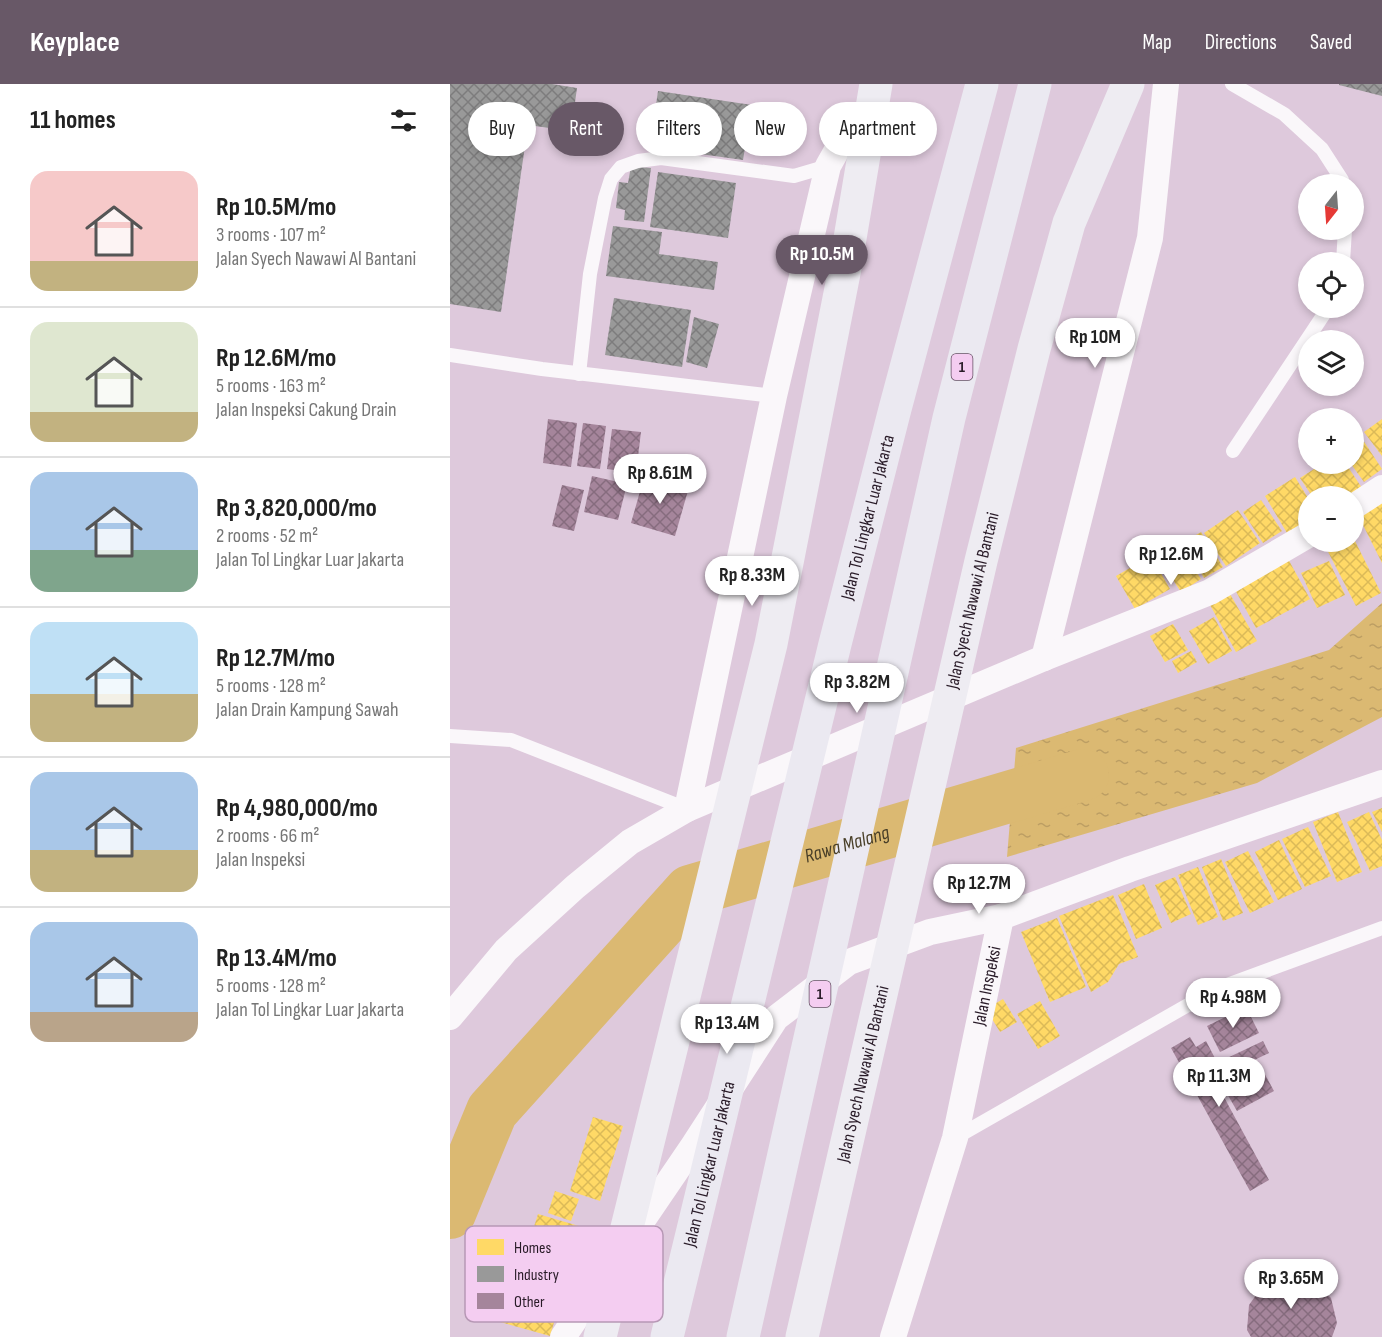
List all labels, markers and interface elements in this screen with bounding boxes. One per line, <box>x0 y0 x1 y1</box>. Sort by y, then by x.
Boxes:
text: Keyplace <box>30 26 120 59</box>
text: Map <box>1142 30 1172 55</box>
text: Directions <box>1205 30 1277 55</box>
text: Saved <box>1310 30 1352 55</box>
chip: Buy <box>468 102 536 156</box>
chip: Rent <box>548 102 624 156</box>
chip: Filters <box>636 102 722 156</box>
chip: New <box>734 102 807 156</box>
chip: Apartment <box>819 102 937 156</box>
icon: filters <box>387 104 420 137</box>
text: 11 homes <box>30 105 116 136</box>
north arrow <box>1298 174 1364 240</box>
map controls <box>1298 174 1364 552</box>
text: Rp 10.5M/mo <box>216 192 336 223</box>
icon: home <box>78 195 150 267</box>
text: 3 rooms · 107 m² <box>216 223 326 247</box>
pin: Rp 10.5M <box>760 235 884 286</box>
text: Rp 10.5M <box>790 242 854 266</box>
text: Jalan Syech Nawawi Al Bantani <box>216 247 416 271</box>
button: locate <box>1298 252 1364 318</box>
pin: Rp 10M <box>1046 318 1144 369</box>
text: Rp 10M <box>1069 325 1121 349</box>
button: layers <box>1298 330 1364 396</box>
text: Rp 12.6M/mo <box>216 343 336 374</box>
icon: home <box>78 346 150 418</box>
road number: 1 <box>952 354 972 380</box>
text: 5 rooms · 163 m² <box>216 374 326 398</box>
text: Jalan Inspeksi Cakung Drain <box>216 398 397 422</box>
button: + <box>1298 408 1364 474</box>
street label: Jalan Tol Lingkar Luar Jakarta <box>836 432 899 603</box>
pin: Rp 8.61M <box>598 454 722 505</box>
text: Rp 8.61M <box>627 461 693 485</box>
button: − <box>1298 486 1364 552</box>
text: Rp 3,820,000/mo <box>216 493 377 524</box>
icon: home <box>78 496 150 568</box>
street label: Jalan Syech Nawawi Al Bantani <box>941 510 1003 692</box>
text: 2 rooms · 52 m² <box>216 524 318 548</box>
pin: Rp 12.6M <box>1109 535 1233 586</box>
text: Rp 12.6M <box>1139 542 1203 566</box>
text: Jalan Tol Lingkar Luar Jakarta <box>216 548 404 572</box>
pin: Rp 8.33M <box>690 556 814 607</box>
text: Rp 8.33M <box>719 563 785 587</box>
text: Rp 12.7M/mo <box>216 643 335 674</box>
icon: home <box>78 646 150 718</box>
pin: Rp 3.82M <box>795 663 919 714</box>
text: Rp 3.82M <box>824 670 890 694</box>
text: 5 rooms · 128 m² <box>216 674 326 698</box>
text: Jalan Drain Kampung Sawah <box>216 698 399 722</box>
text: Rp 4,980,000/mo <box>216 793 378 824</box>
icon: home <box>78 796 150 868</box>
water label: Rawa Malang <box>802 821 892 869</box>
text: 2 rooms · 66 m² <box>216 824 320 848</box>
text: Jalan Inspeksi <box>216 848 305 872</box>
pin: Rp 12.7M <box>917 864 1041 915</box>
text: Rp 12.7M <box>947 871 1011 895</box>
text: Rp 13.4M/mo <box>216 943 337 974</box>
street label: Jalan Inspeksi <box>968 944 1005 1028</box>
icon: home <box>78 946 150 1018</box>
text: 5 rooms · 128 m² <box>216 974 326 998</box>
pin: Rp 4.98M <box>1171 978 1295 1029</box>
road number: 1 <box>810 981 830 1007</box>
street label: Jalan Syech Nawawi Al Bantani <box>832 984 893 1165</box>
text: Rp 4.98M <box>1200 985 1266 1009</box>
text: Jalan Tol Lingkar Luar Jakarta <box>216 998 404 1022</box>
pin: Rp 13.4M <box>665 1004 789 1055</box>
text: Rp 13.4M <box>695 1011 759 1035</box>
pin: Rp 11.3M <box>1157 1057 1281 1108</box>
text: Rp 11.3M <box>1187 1064 1251 1088</box>
street label: Jalan Tol Lingkar Luar Jakarta <box>679 1079 739 1250</box>
legend <box>465 1226 663 1322</box>
text: Homes <box>514 1239 551 1258</box>
pin: Rp 3.65M <box>1229 1259 1353 1310</box>
text: Industry <box>514 1266 559 1285</box>
text: Rp 3.65M <box>1258 1266 1324 1290</box>
text: Other <box>514 1293 545 1312</box>

